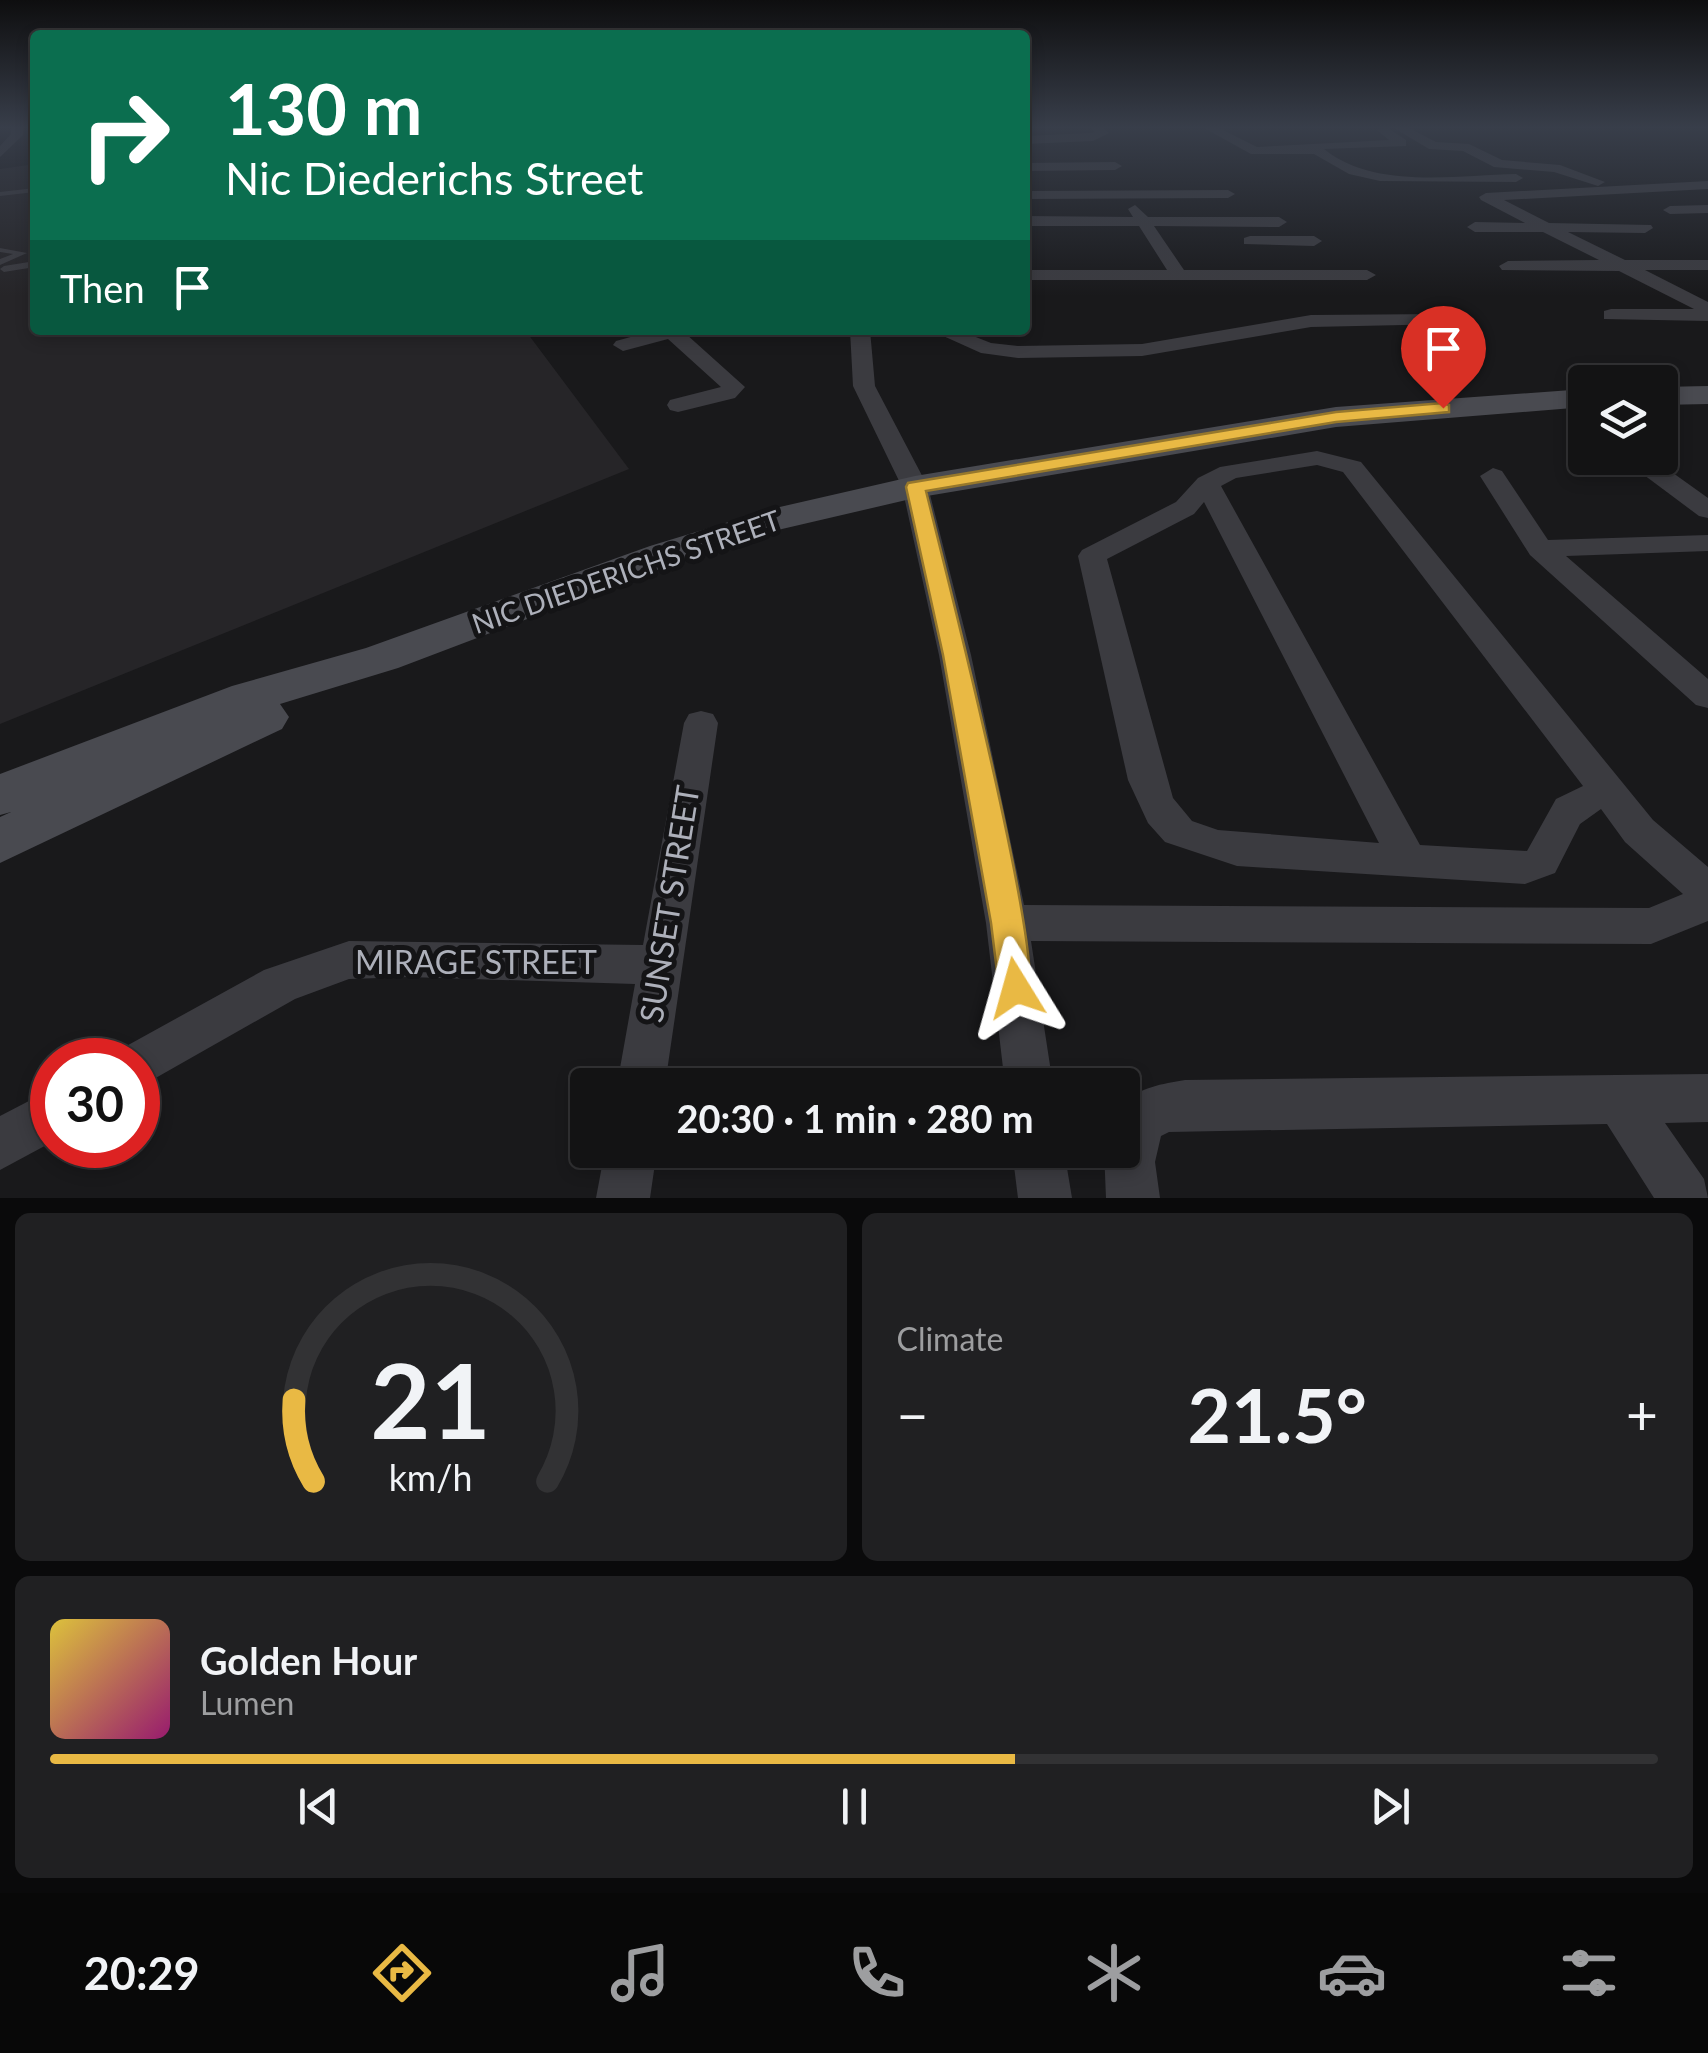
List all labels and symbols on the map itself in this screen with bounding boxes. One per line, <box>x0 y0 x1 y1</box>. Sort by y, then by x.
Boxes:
pin <box>1401 306 1486 409</box>
street label: NIC DIEDERICHS STREET <box>467 502 785 640</box>
street label: SUNSET STREET <box>631 782 707 1025</box>
position arrow <box>964 936 1068 1040</box>
street label: MIRAGE STREET <box>355 942 597 981</box>
speed limit sign: 30 <box>30 1038 160 1168</box>

